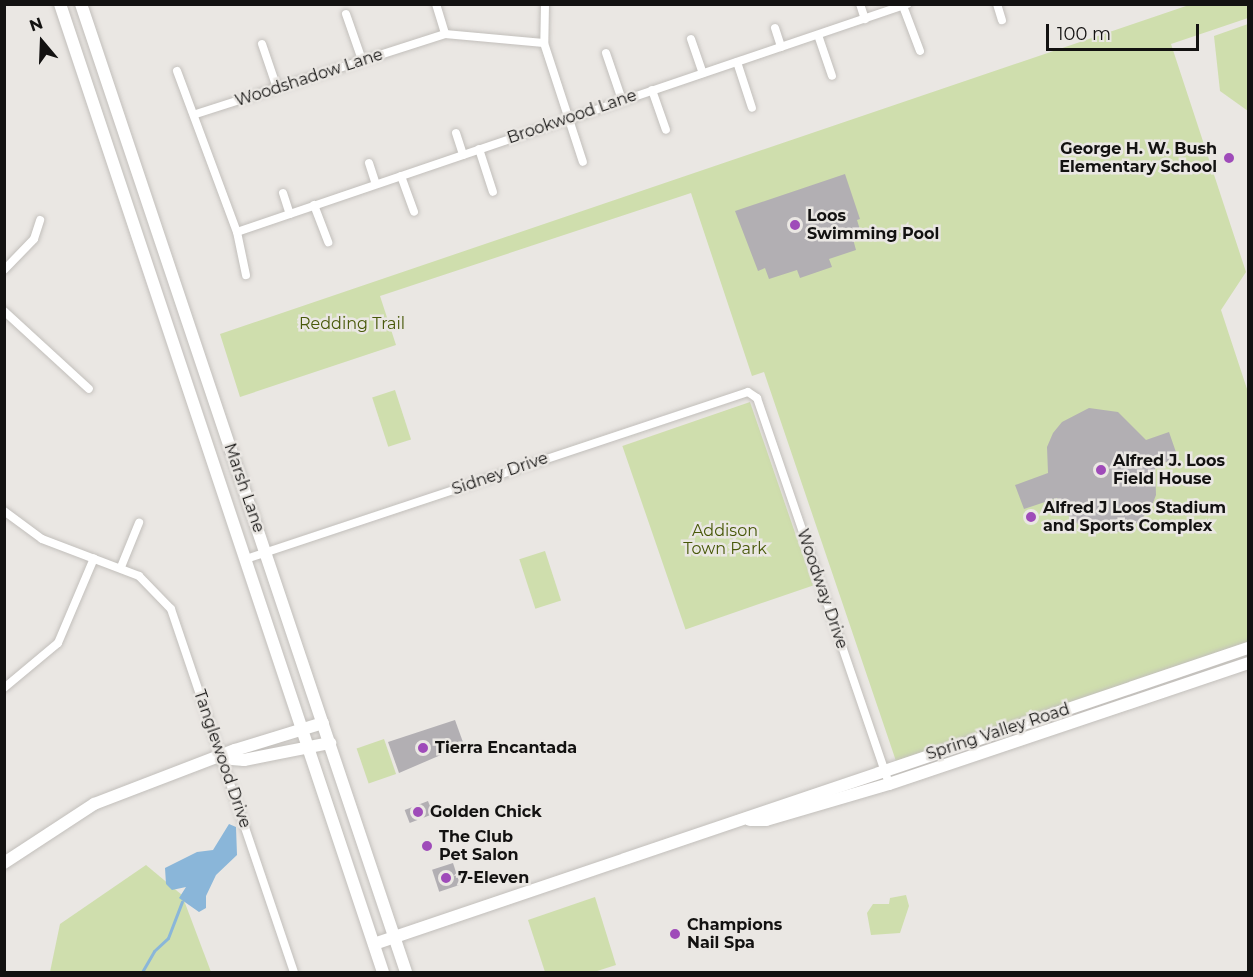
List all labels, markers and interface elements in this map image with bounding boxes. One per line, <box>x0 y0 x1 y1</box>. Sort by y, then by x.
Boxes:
north arrow <box>12 12 72 72</box>
scale bar <box>1049 12 1202 50</box>
text: N <box>27 13 45 36</box>
text: 100 m <box>1057 23 1111 45</box>
street label: Woodshadow Lane <box>233 45 385 111</box>
street label: Brookwood Lane <box>505 86 639 148</box>
place label: George H. W. Bush Elementary School <box>1059 139 1217 177</box>
marker: George H. W. Bush Elementary School <box>1222 151 1236 165</box>
place label: Loos Swimming Pool <box>807 206 939 244</box>
marker: Loos Swimming Pool <box>788 218 802 232</box>
park label: Redding Trail <box>299 314 405 334</box>
street label: Marsh Lane <box>220 441 268 535</box>
street label: Sidney Drive <box>450 449 550 499</box>
place label: Alfred J. Loos Field House <box>1113 451 1225 489</box>
marker: Alfred J. Loos Field House <box>1094 463 1108 477</box>
place label: Alfred J Loos Stadium and Sports Complex <box>1043 498 1226 536</box>
marker: Alfred J Loos Stadium and Sports Complex <box>1024 510 1038 524</box>
park label: Addison Town Park <box>683 521 767 559</box>
street label: Woodway Drive <box>792 527 852 651</box>
street label: Tanglewood Drive <box>189 688 255 830</box>
street label: Spring Valley Road <box>924 700 1072 764</box>
place label: Tierra Encantada <box>435 738 577 758</box>
marker: Tierra Encantada <box>416 741 430 755</box>
place label: Golden Chick <box>430 802 542 822</box>
marker: Golden Chick <box>411 805 425 819</box>
place label: The Club Pet Salon <box>439 827 519 865</box>
marker: The Club Pet Salon <box>420 839 434 853</box>
place label: 7-Eleven <box>458 868 529 888</box>
marker: 7-Eleven <box>439 871 453 885</box>
place label: Champions Nail Spa <box>687 915 782 953</box>
marker: Champions Nail Spa <box>668 927 682 941</box>

